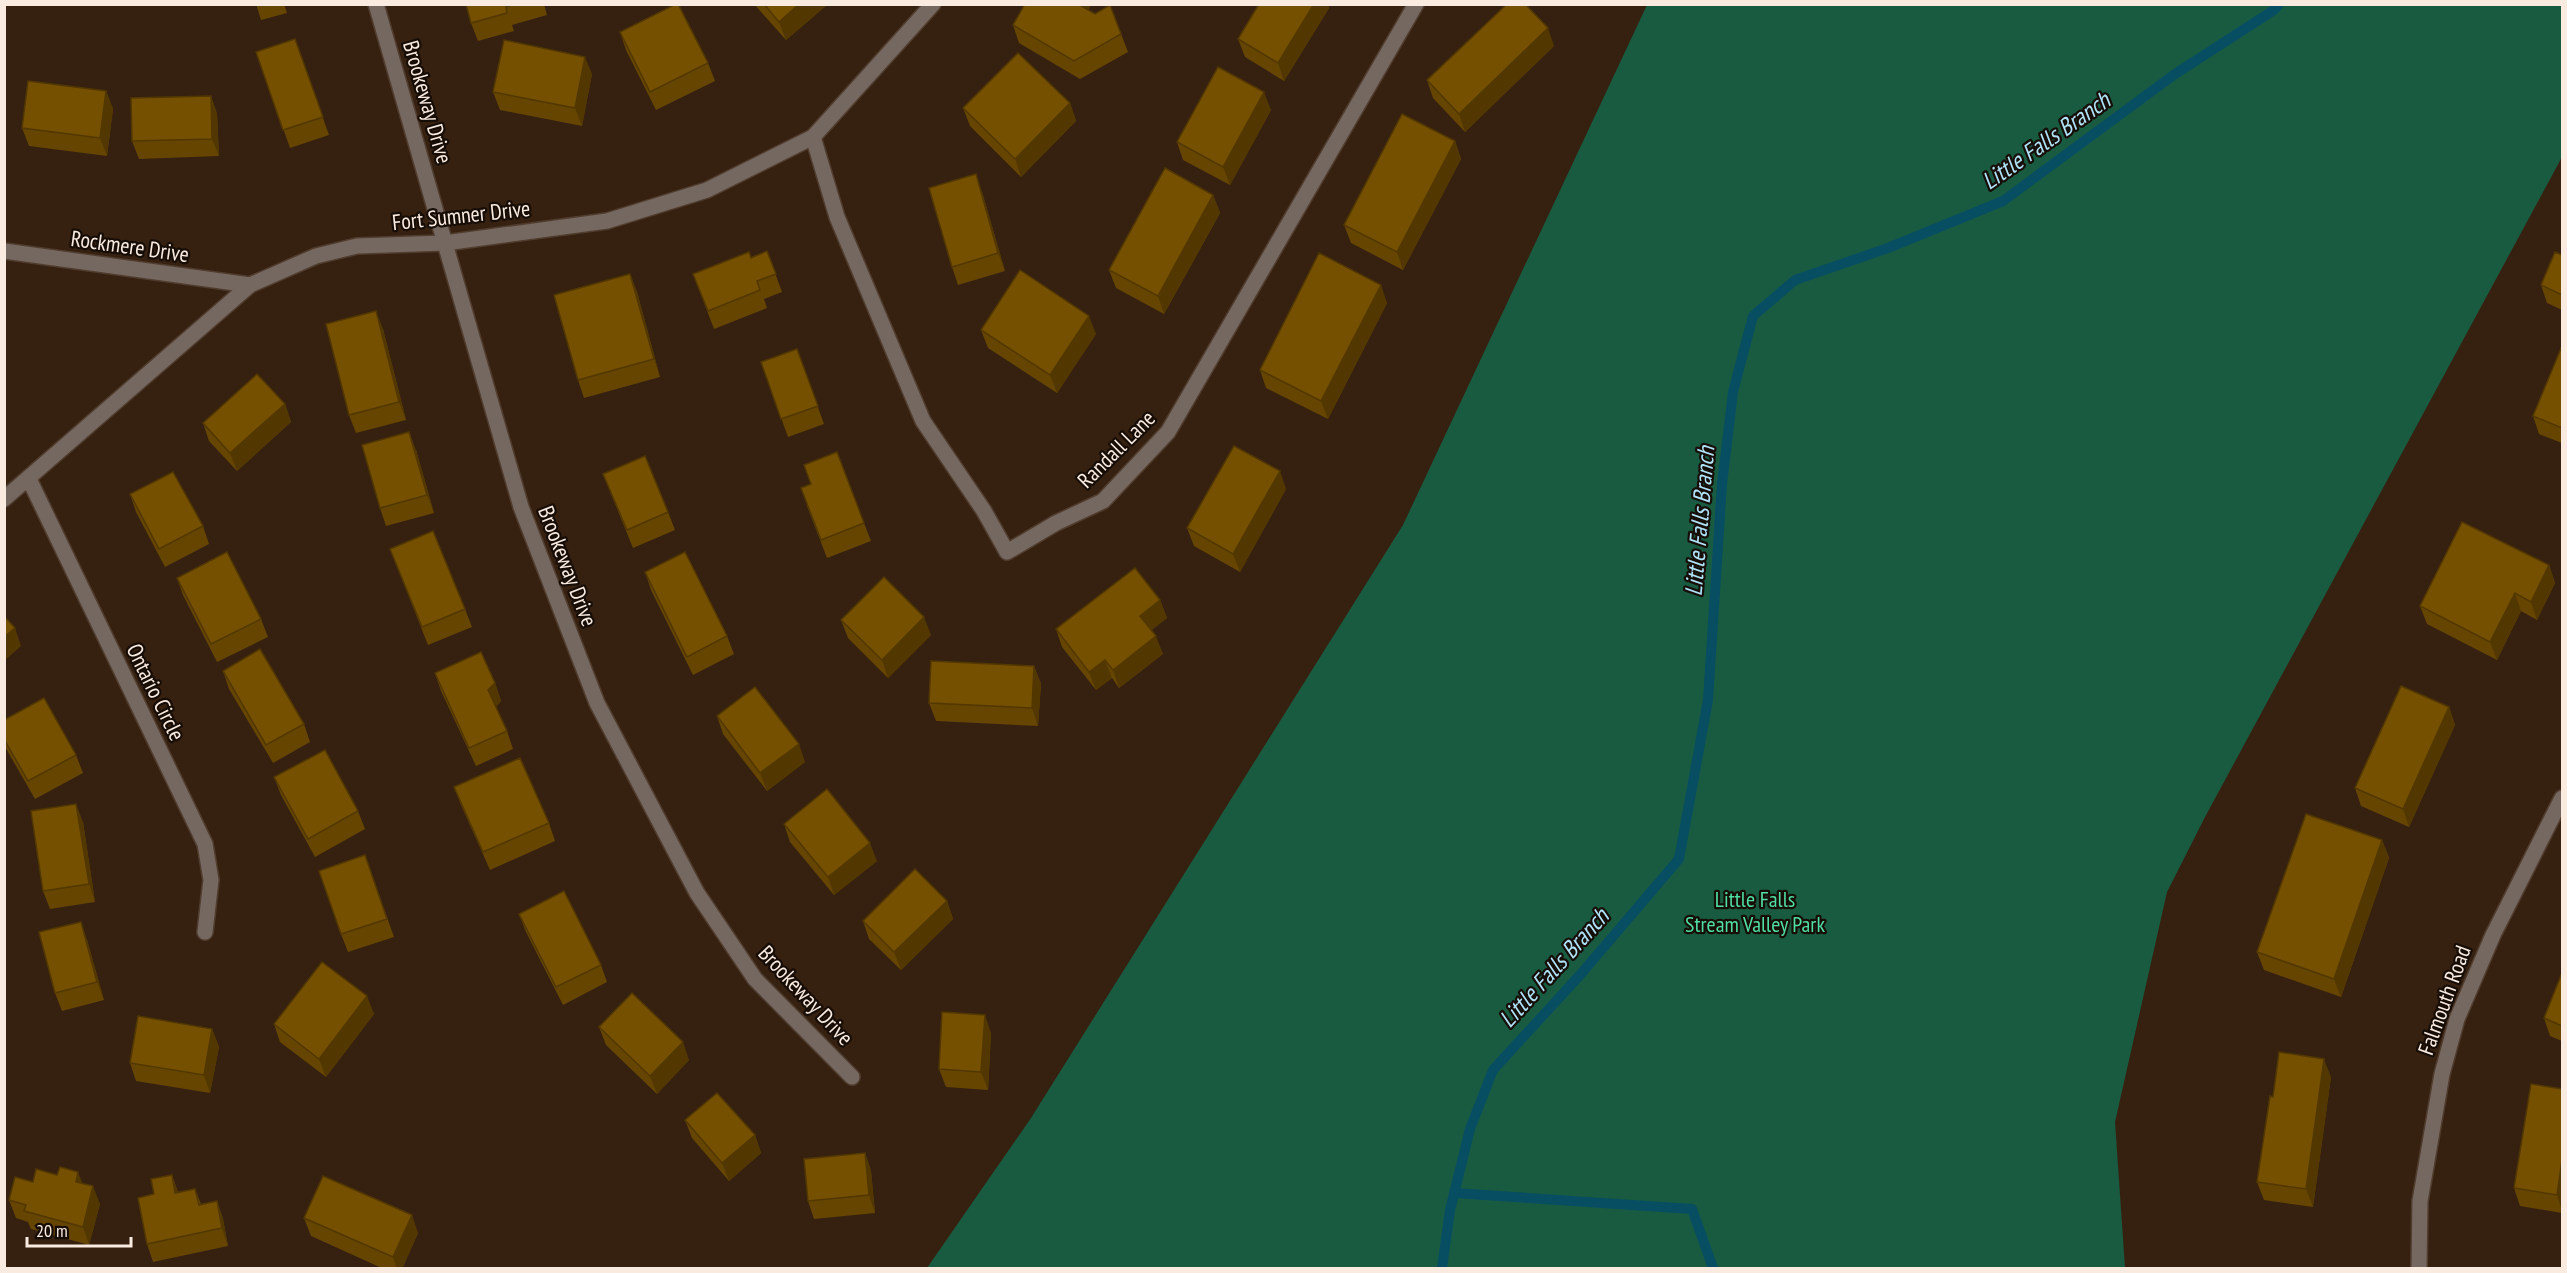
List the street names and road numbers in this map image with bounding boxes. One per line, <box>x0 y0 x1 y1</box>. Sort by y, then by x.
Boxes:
street label: Brookeway Drive <box>397 37 459 167</box>
street label: Fort Sumner Drive <box>391 194 531 236</box>
street label: Rockmere Drive <box>69 224 191 268</box>
street label: Randall Lane <box>1071 404 1161 494</box>
street label: Brookeway Drive <box>532 502 604 630</box>
street label: Ontario Circle <box>121 639 191 745</box>
street label: Brookeway Drive <box>753 939 859 1051</box>
street label: Falmouth Road <box>2411 942 2477 1058</box>

